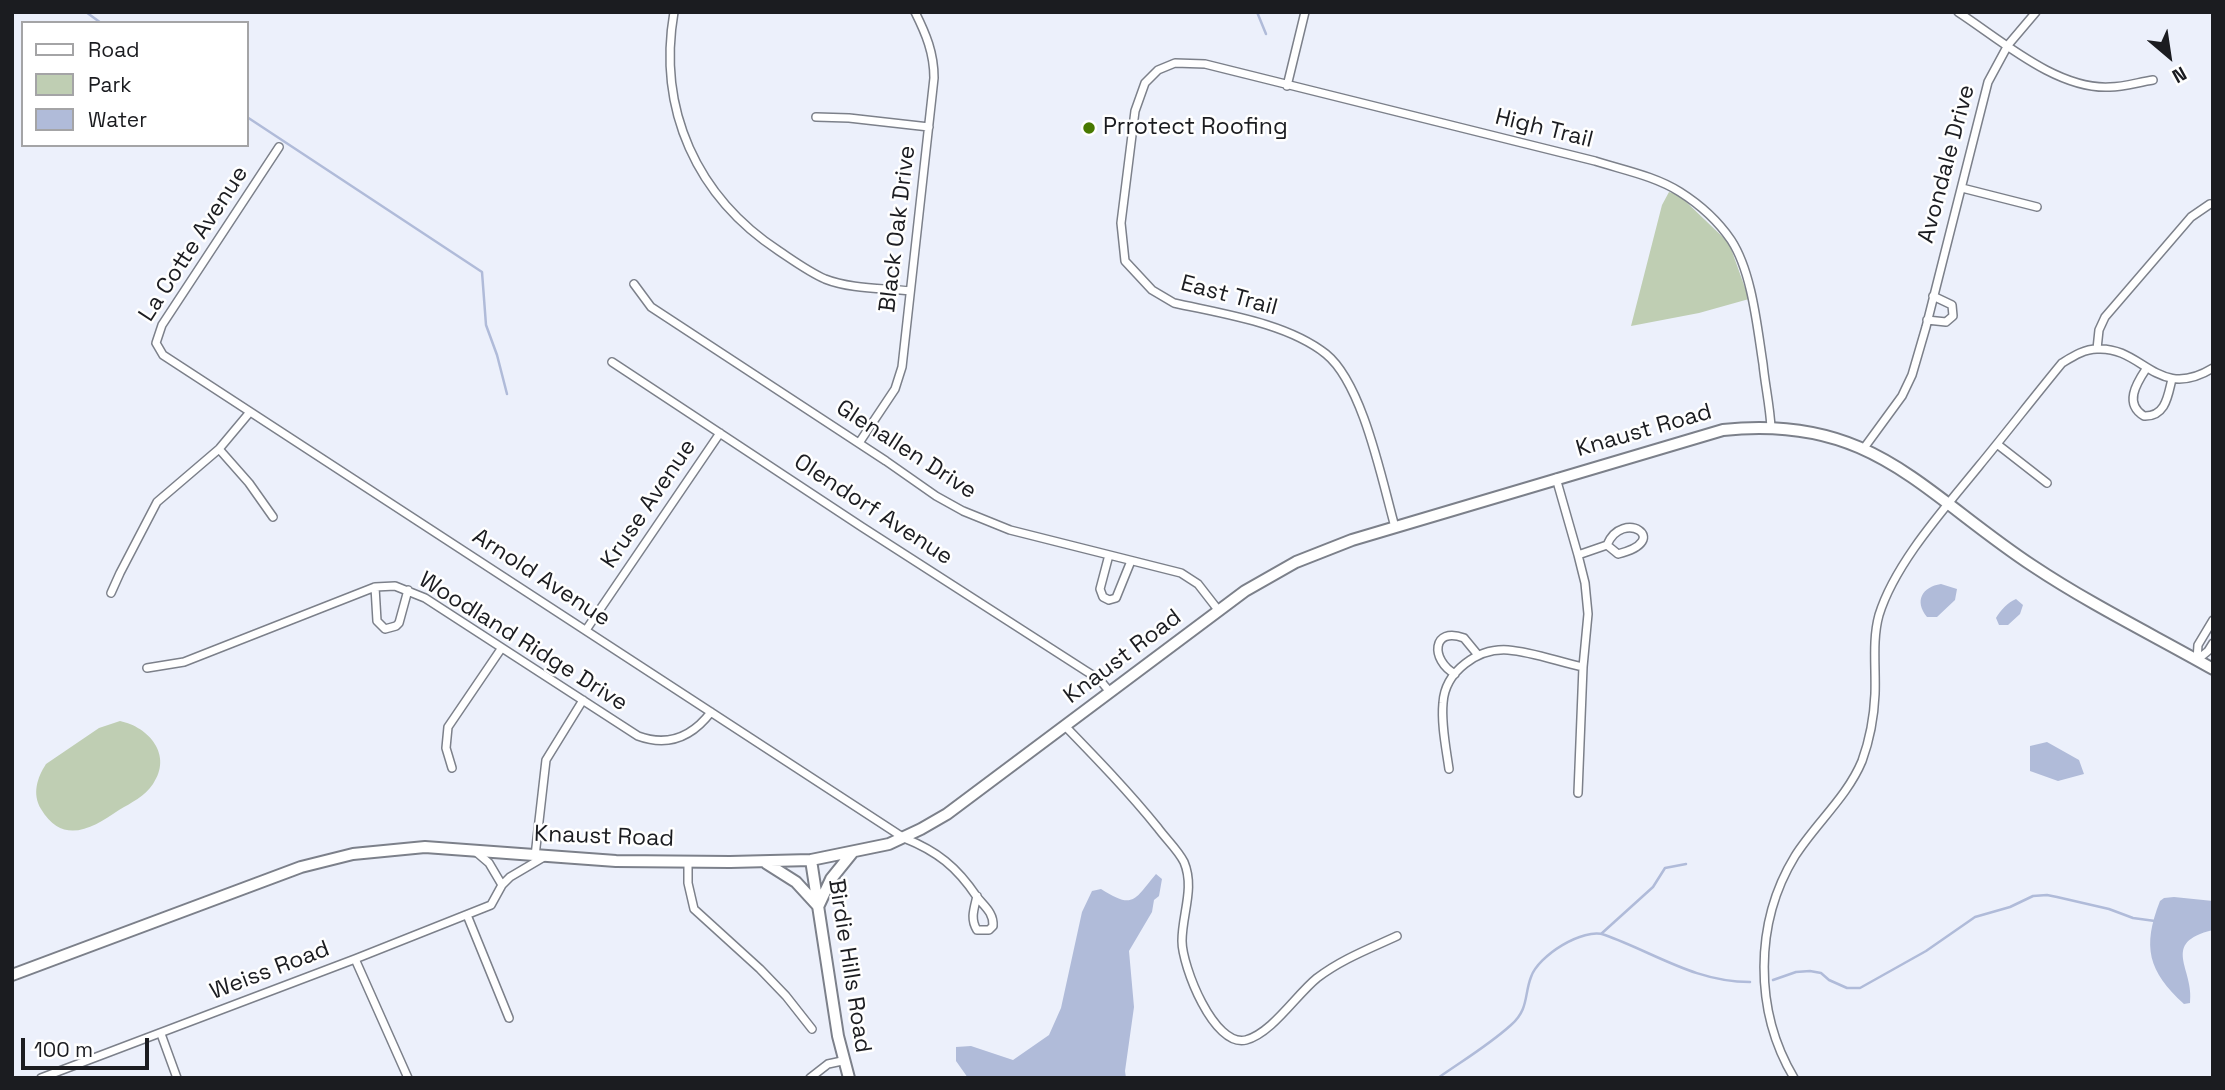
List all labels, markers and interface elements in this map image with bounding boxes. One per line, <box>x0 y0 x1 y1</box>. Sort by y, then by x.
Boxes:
legend <box>21 21 248 147</box>
north arrow <box>2134 21 2204 91</box>
text: Road <box>88 36 140 63</box>
text: N <box>2168 61 2191 89</box>
text: Park <box>88 71 132 98</box>
street label: Avondale Drive <box>1913 82 1981 246</box>
street label: High Trail <box>1492 104 1596 154</box>
text: Water <box>88 106 147 133</box>
place label: Prrotect Roofing <box>1103 114 1288 142</box>
marker: Prrotect Roofing <box>1081 120 1097 136</box>
street label: Black Oak Drive <box>874 144 922 314</box>
street label: La Cotte Avenue <box>134 161 254 327</box>
street label: East Trail <box>1178 270 1280 322</box>
street label: Glenallen Drive <box>831 394 981 506</box>
street label: Knaust Road <box>1573 398 1715 464</box>
street label: Kruse Avenue <box>596 434 702 574</box>
street label: Olendorf Avenue <box>788 448 958 572</box>
street label: Arnold Avenue <box>467 523 615 633</box>
street label: Woodland Ridge Drive <box>413 566 633 718</box>
street label: Knaust Road <box>1059 604 1187 710</box>
street label: Knaust Road <box>534 821 674 853</box>
street label: Birdie Hills Road <box>822 877 876 1055</box>
street label: Weiss Road <box>206 936 334 1006</box>
scale bar <box>24 1024 152 1068</box>
text: 100 m <box>34 1036 93 1063</box>

